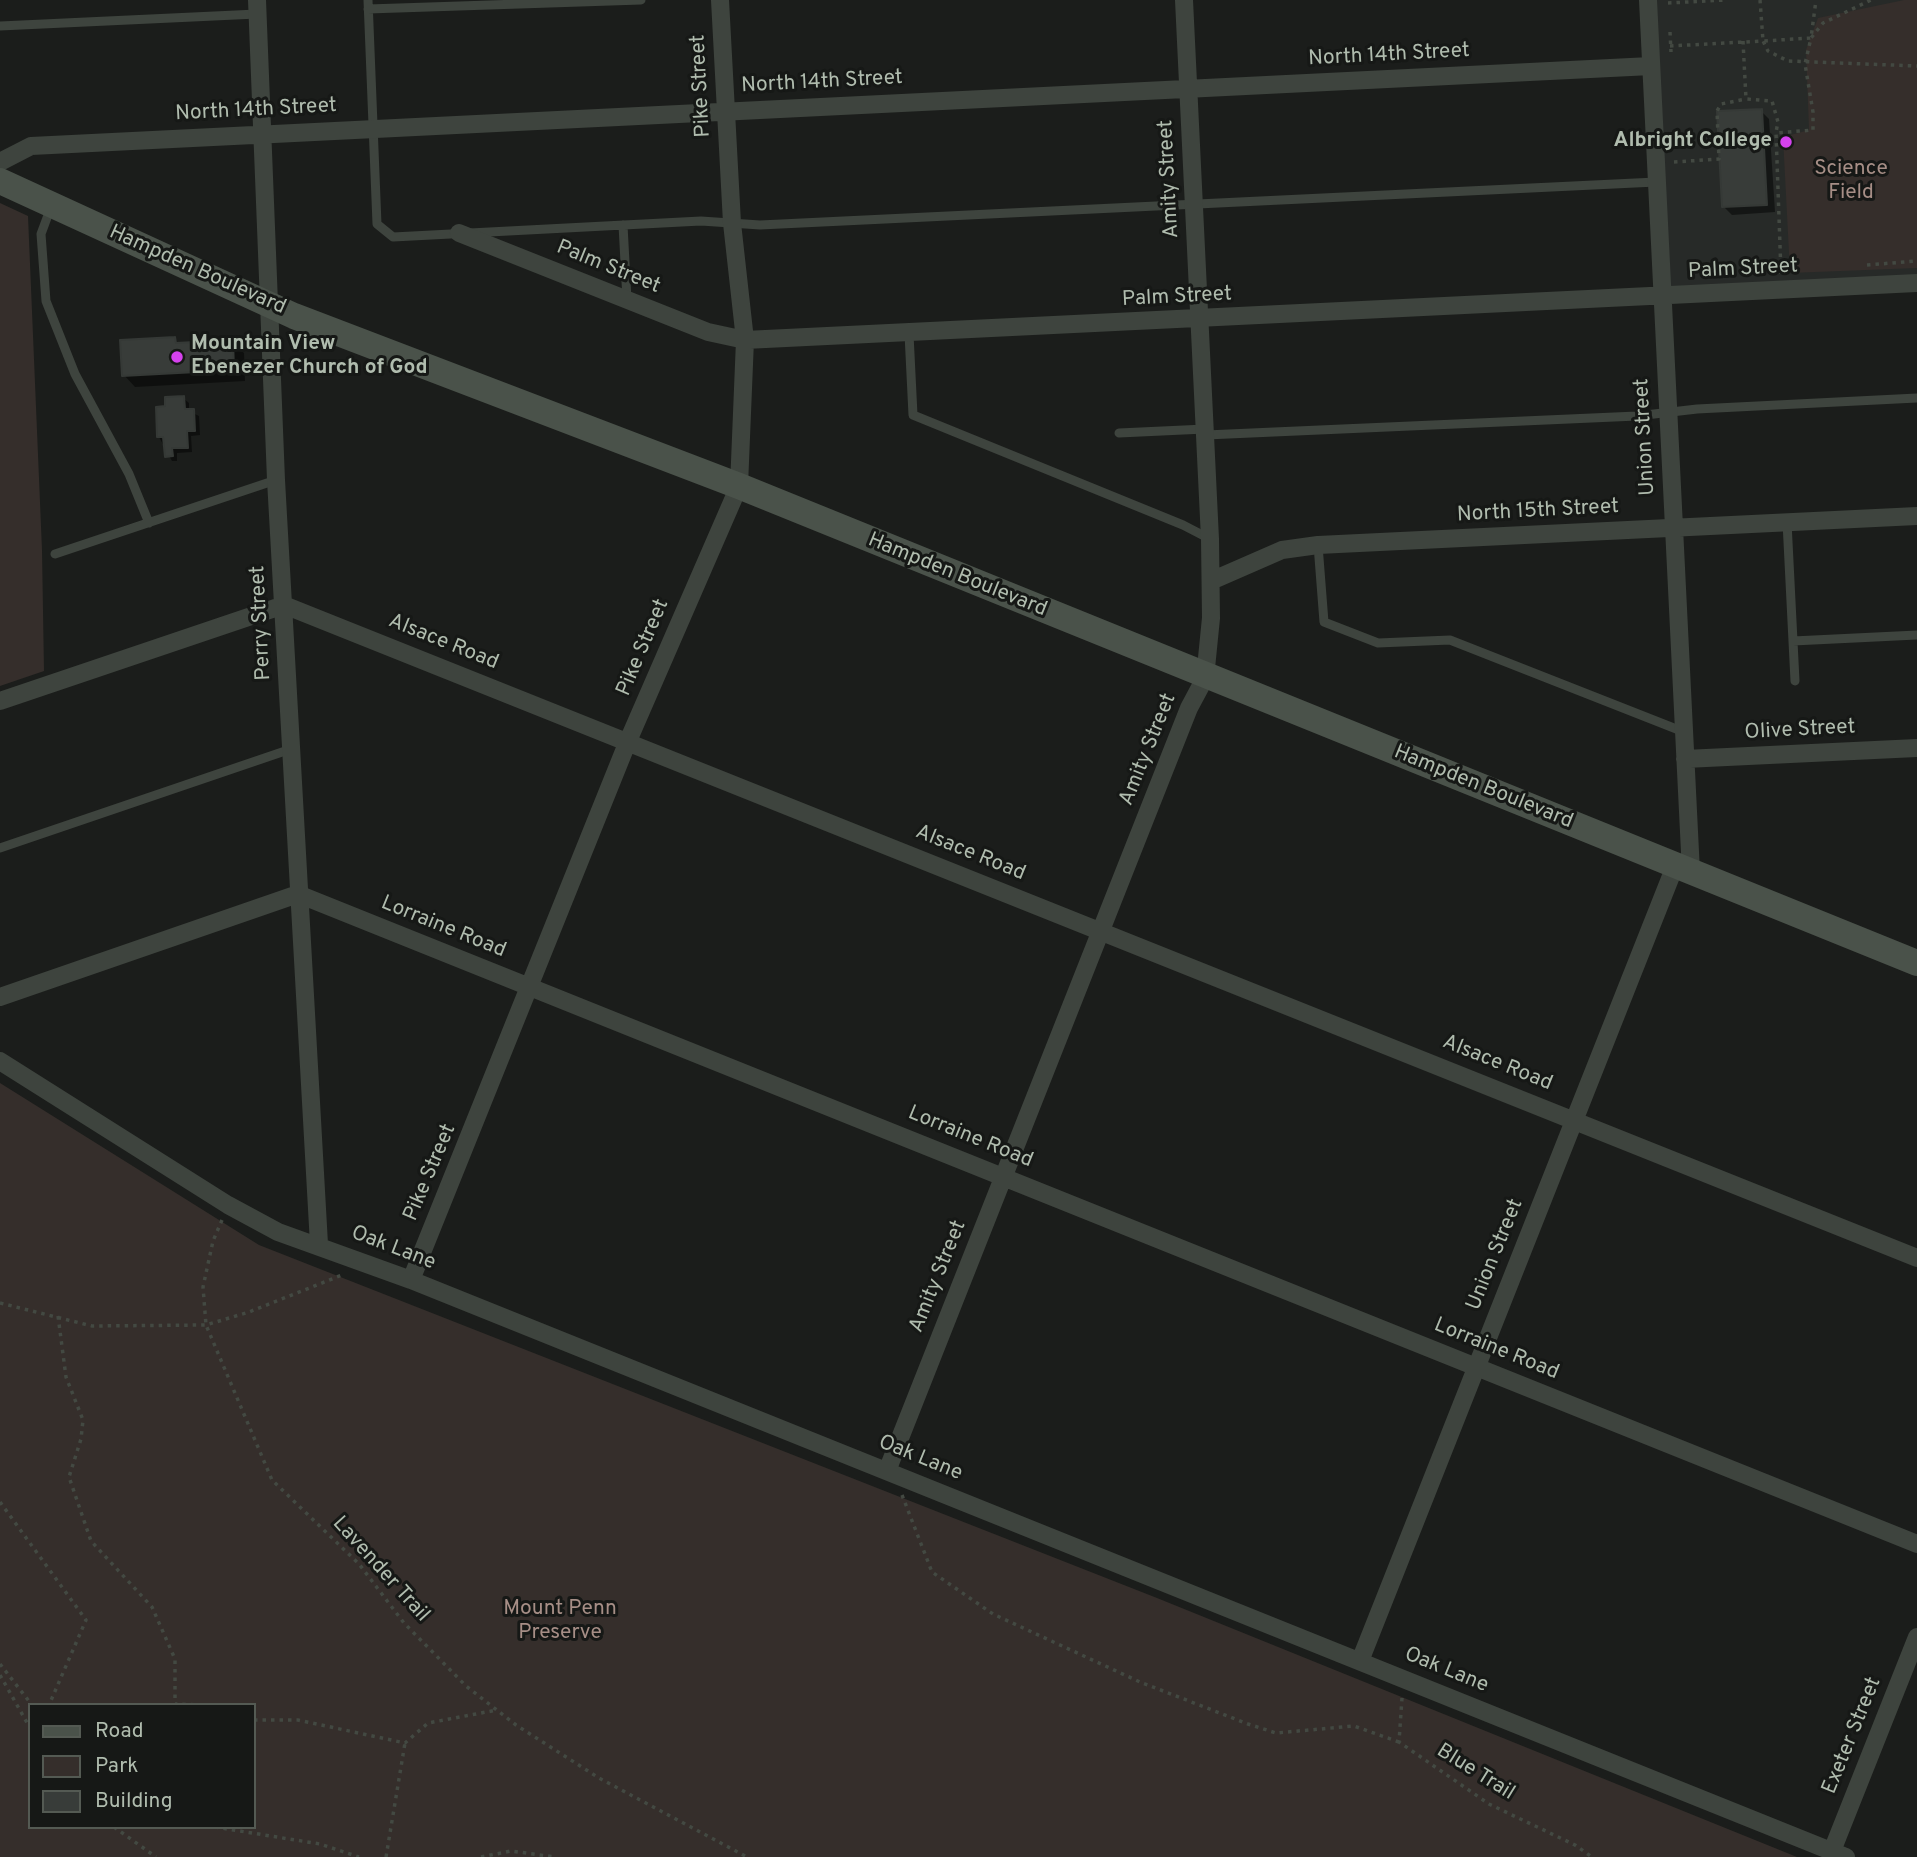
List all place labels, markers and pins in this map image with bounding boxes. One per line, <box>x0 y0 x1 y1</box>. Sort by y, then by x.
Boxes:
place label: Albright College <box>1613 129 1772 155</box>
marker: Albright College <box>1778 134 1794 150</box>
place label: Mountain View Ebenezer Church of God <box>191 332 428 382</box>
marker: Mountain View Ebenezer Church of God <box>169 349 185 365</box>

